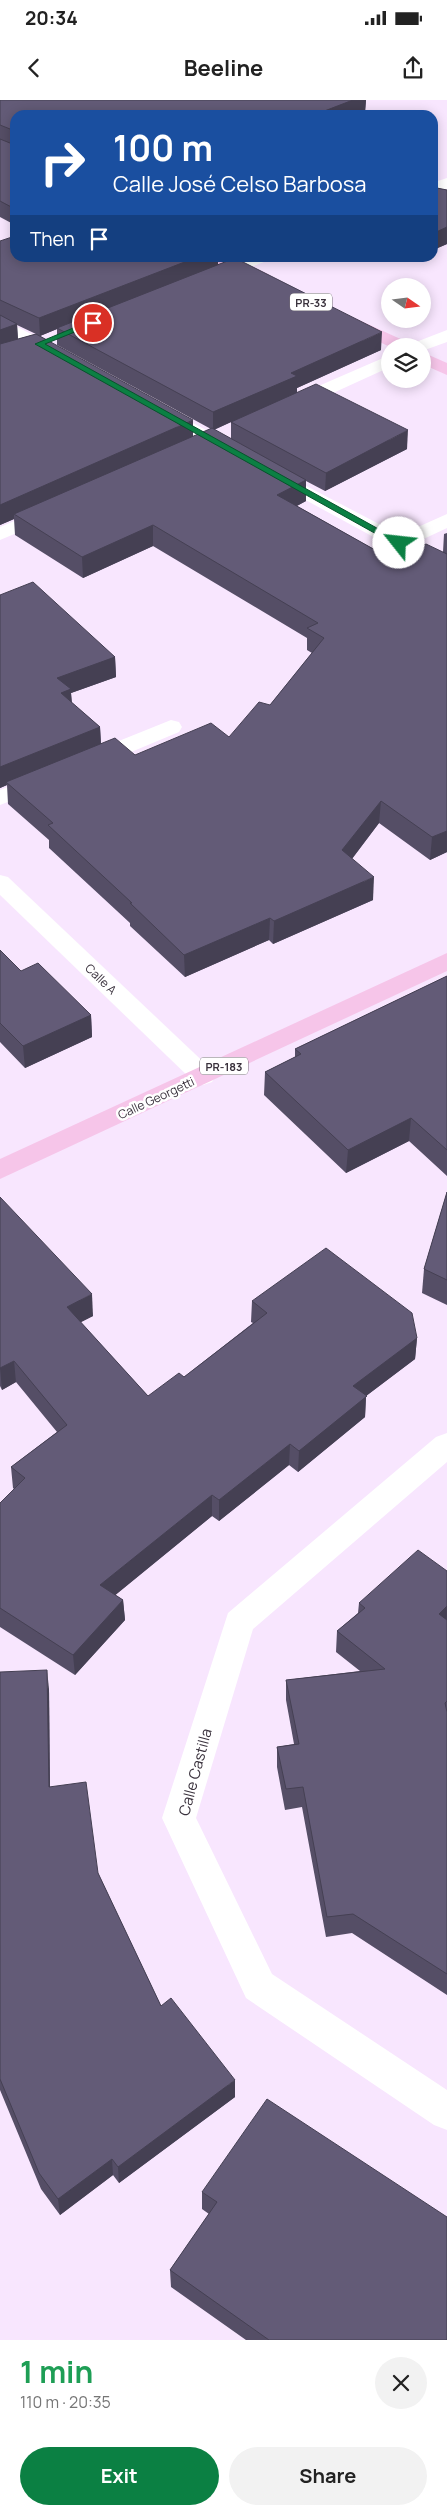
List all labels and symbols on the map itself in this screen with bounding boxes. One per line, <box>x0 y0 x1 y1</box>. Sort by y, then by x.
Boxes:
north arrow <box>381 278 431 328</box>
road number: PR-33 <box>290 293 332 310</box>
pin <box>72 302 114 344</box>
position arrow <box>372 516 424 568</box>
street label: Calle A <box>81 960 121 999</box>
road number: PR-183 <box>200 1058 248 1074</box>
street label: Calle Georgetti <box>115 1073 197 1123</box>
street label: Calle Castilla <box>173 1726 217 1818</box>

